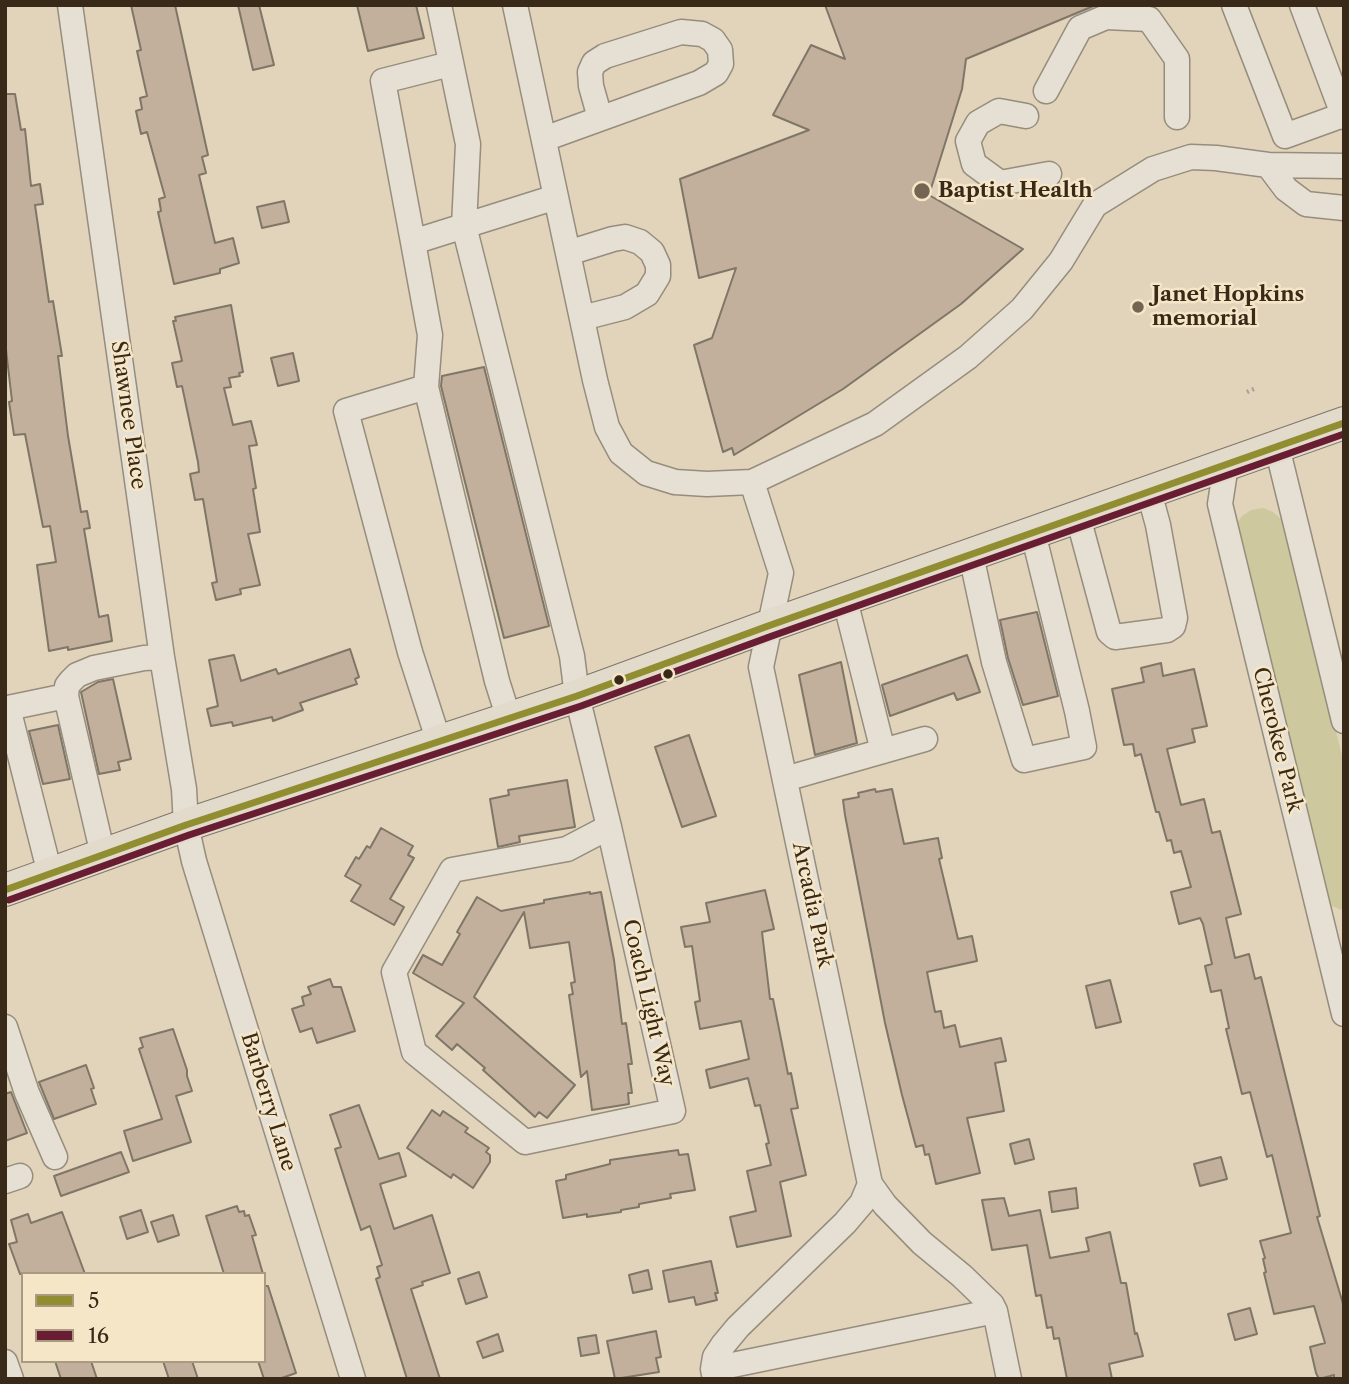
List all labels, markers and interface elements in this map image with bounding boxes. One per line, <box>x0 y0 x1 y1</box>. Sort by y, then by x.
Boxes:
place label: Baptist Health <box>938 178 1093 204</box>
marker: Baptist Health <box>912 181 932 201</box>
place label: Janet Hopkins memorial <box>1152 282 1304 332</box>
marker: Janet Hopkins memorial <box>1130 299 1146 315</box>
street label: Shawnee Place <box>105 339 151 491</box>
street label: Cherokee Park <box>1247 665 1307 815</box>
unlabelled marker <box>661 667 675 681</box>
unlabelled marker <box>612 673 626 687</box>
street label: Arcadia Park <box>786 840 838 970</box>
street label: Coach Light Way <box>617 917 679 1089</box>
street label: Barberry Lane <box>235 1030 301 1174</box>
legend <box>21 1272 266 1363</box>
text: 5 <box>88 1288 99 1313</box>
text: 16 <box>88 1323 109 1348</box>

